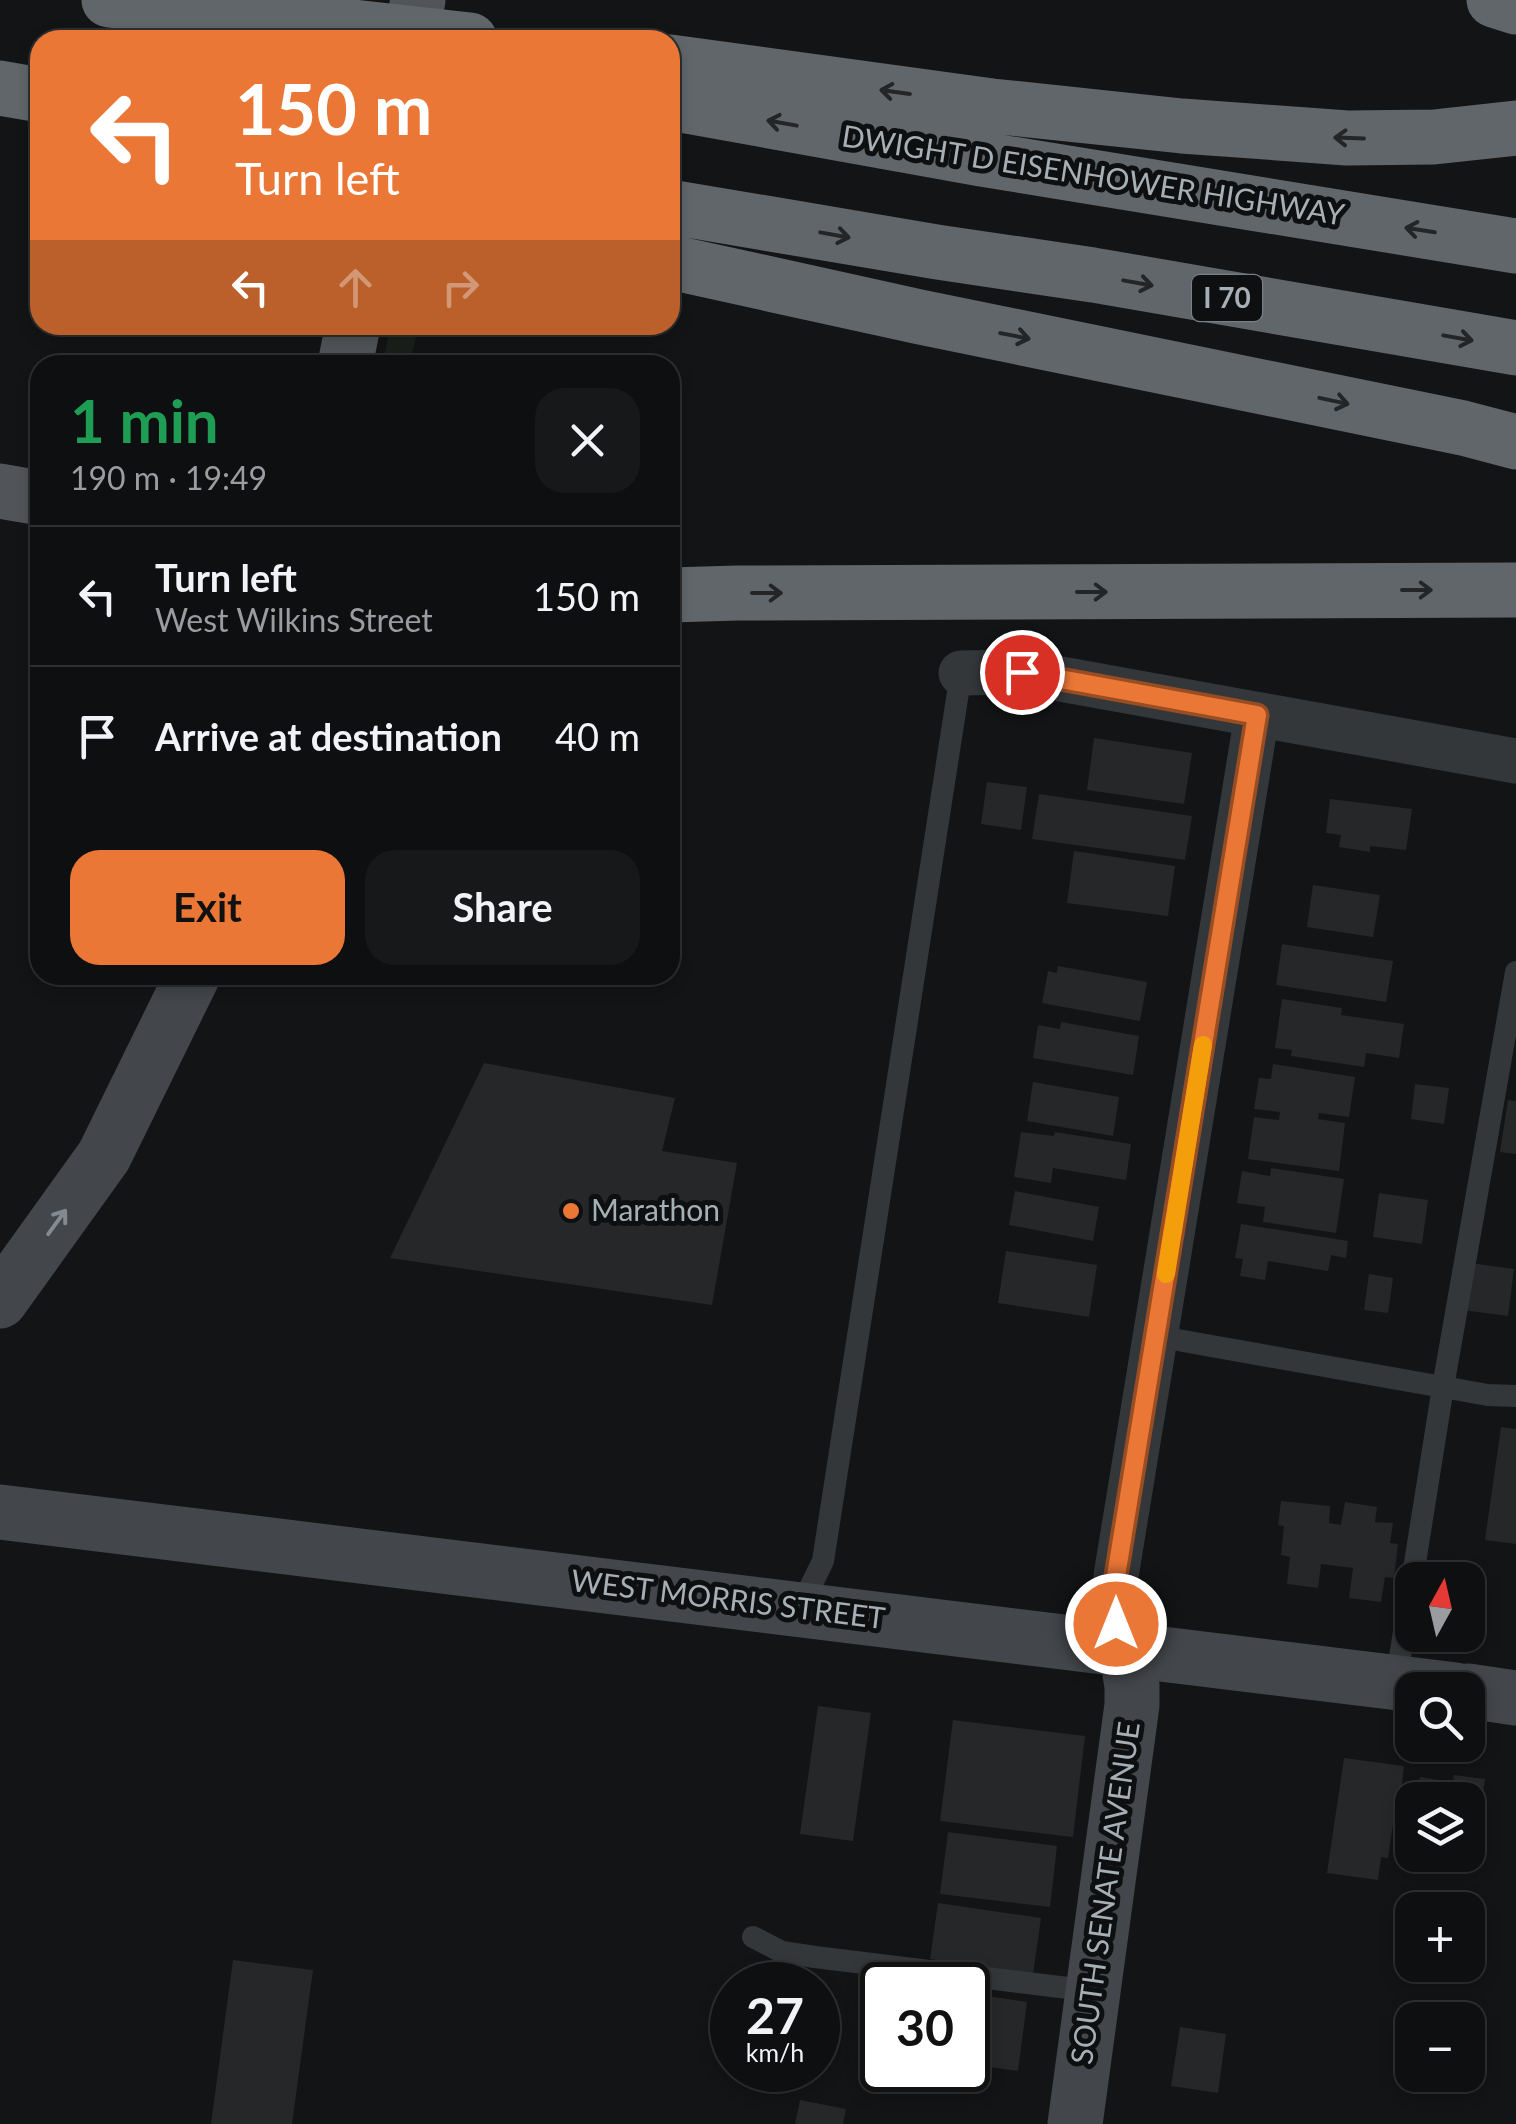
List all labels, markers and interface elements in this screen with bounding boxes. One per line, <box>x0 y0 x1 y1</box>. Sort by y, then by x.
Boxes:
text: 150 m <box>235 66 432 150</box>
icon: left <box>70 70 200 200</box>
one-way arrow <box>880 83 912 101</box>
one-way arrow <box>766 113 799 132</box>
street label: DWIGHT D EISENHOWER HIGHWAY <box>839 116 1347 232</box>
one-way arrow <box>1334 128 1366 147</box>
text: Turn left <box>235 151 400 205</box>
one-way arrow <box>1404 220 1436 239</box>
one-way arrow <box>818 226 851 244</box>
icon: left <box>223 260 278 315</box>
icon: ahead <box>328 260 383 315</box>
icon: right <box>433 260 488 315</box>
one-way arrow <box>1121 274 1153 293</box>
road number: I 70 <box>1192 275 1262 321</box>
one-way arrow <box>998 328 1030 347</box>
one-way arrow <box>1441 329 1474 348</box>
text: 1 min <box>70 384 219 456</box>
button: close <box>535 388 640 493</box>
one-way arrow <box>1317 392 1349 411</box>
text: 190 m · 19:49 <box>70 458 267 497</box>
text: Turn left <box>155 554 297 600</box>
icon: left <box>70 569 125 624</box>
text: 150 m <box>533 573 640 619</box>
one-way arrow <box>1401 581 1433 600</box>
one-way arrow <box>1076 582 1108 602</box>
one-way arrow <box>750 584 783 602</box>
text: West Wilkins Street <box>155 600 433 639</box>
pin <box>980 630 1065 715</box>
icon: arrive <box>995 645 1050 700</box>
icon: arrive <box>70 709 125 764</box>
text: Arrive at destination <box>155 713 502 759</box>
text: 40 m <box>555 713 640 759</box>
button: Exit <box>70 850 345 965</box>
button: Share <box>365 850 640 965</box>
place label: Marathon <box>591 1191 720 1227</box>
marker: Marathon <box>560 1200 582 1222</box>
one-way arrow <box>46 1209 67 1236</box>
street label: WEST MORRIS STREET <box>569 1561 888 1635</box>
north arrow <box>1395 1562 1485 1652</box>
map controls <box>1395 1562 1485 2092</box>
position arrow <box>1064 1572 1168 1676</box>
button: search <box>1395 1672 1485 1762</box>
street label: SOUTH SENATE AVENUE <box>1062 1719 1146 2066</box>
button: layers <box>1395 1782 1485 1872</box>
button: + <box>1395 1892 1485 1982</box>
speed limit sign: 30 <box>860 1962 990 2092</box>
text: 27 <box>746 1985 804 2045</box>
button: − <box>1395 2002 1485 2092</box>
text: km/h <box>746 2037 804 2067</box>

